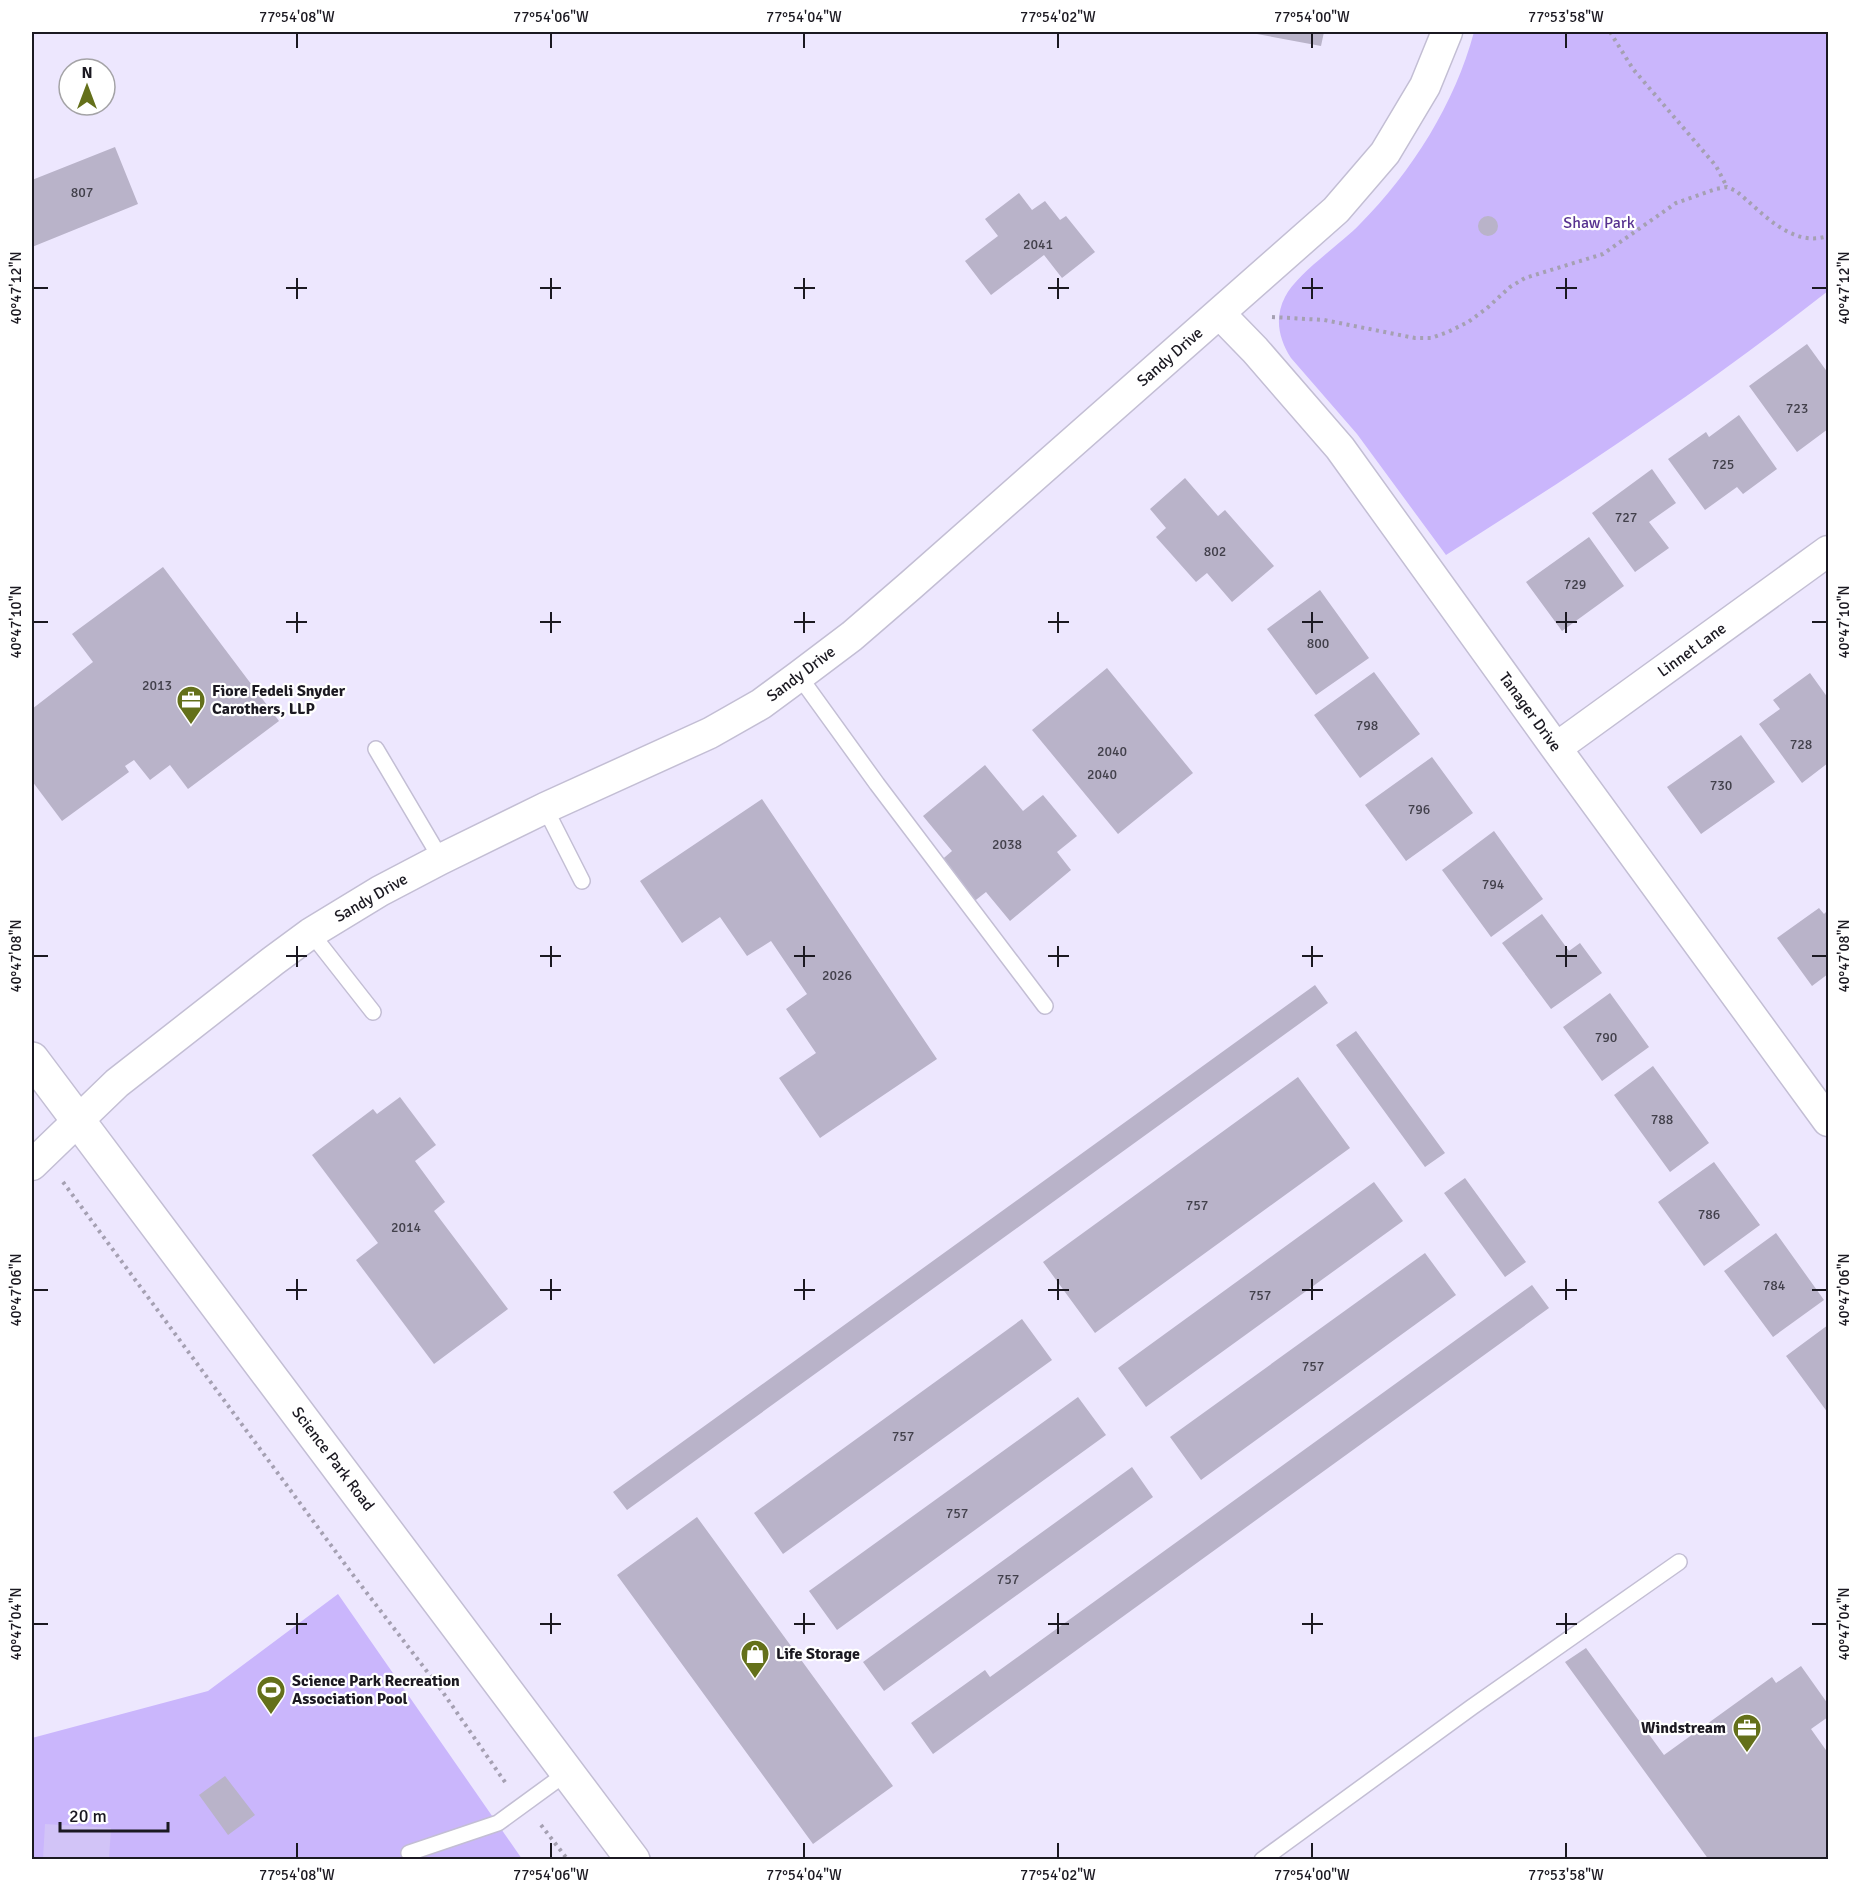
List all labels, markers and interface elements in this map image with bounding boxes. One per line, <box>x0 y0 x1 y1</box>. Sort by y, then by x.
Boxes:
text: 77°54'08"W <box>259 8 335 26</box>
text: 77°54'06"W <box>513 8 589 26</box>
text: 77°54'04"W <box>766 8 842 26</box>
text: 77°54'02"W <box>1020 8 1096 26</box>
text: 77°54'00"W <box>1274 8 1350 26</box>
text: 77°53'58"W <box>1528 8 1604 26</box>
north arrow <box>57 57 117 117</box>
text: N <box>81 63 93 83</box>
house number: 807 <box>71 184 93 201</box>
park label: Shaw Park <box>1563 213 1635 233</box>
house number: 2041 <box>1023 236 1053 253</box>
text: 40°47'12"N <box>7 251 25 325</box>
text: 40°47'12"N <box>1835 251 1853 325</box>
street label: Sandy Drive <box>1133 323 1207 391</box>
house number: 723 <box>1786 400 1808 417</box>
house number: 725 <box>1712 456 1734 473</box>
house number: 727 <box>1615 509 1637 526</box>
house number: 802 <box>1204 543 1226 560</box>
house number: 729 <box>1564 576 1586 593</box>
text: 40°47'10"N <box>7 585 25 659</box>
text: 40°47'10"N <box>1835 585 1853 659</box>
street label: Linnet Lane <box>1654 618 1730 682</box>
house number: 800 <box>1307 635 1329 652</box>
street label: Sandy Drive <box>763 642 839 706</box>
street label: Tanager Drive <box>1495 668 1565 756</box>
house number: 2013 <box>142 677 172 694</box>
place label: Fiore Fedeli Snyder Carothers, LLP <box>212 681 346 719</box>
office icon: Fiore Fedeli Snyder Carothers, LLP <box>175 684 207 726</box>
house number: 798 <box>1356 717 1378 734</box>
house number: 728 <box>1790 736 1812 753</box>
house number: 2040 <box>1097 743 1127 760</box>
house number: 2040 <box>1087 766 1117 783</box>
house number: 730 <box>1710 777 1732 794</box>
house number: 796 <box>1408 801 1430 818</box>
house number: 2038 <box>992 836 1022 853</box>
street label: Sandy Drive <box>331 869 411 927</box>
house number: 794 <box>1482 876 1505 893</box>
text: 40°47'08"N <box>7 919 25 993</box>
text: 40°47'08"N <box>1835 919 1853 993</box>
house number: 2026 <box>822 967 852 984</box>
house number: 790 <box>1595 1029 1617 1046</box>
house number: 788 <box>1651 1111 1673 1128</box>
house number: 757 <box>1186 1197 1208 1214</box>
house number: 786 <box>1698 1206 1720 1223</box>
house number: 2014 <box>391 1219 422 1236</box>
text: 40°47'06"N <box>7 1253 25 1327</box>
text: 40°47'06"N <box>1835 1253 1853 1327</box>
house number: 784 <box>1763 1277 1786 1294</box>
house number: 757 <box>1249 1287 1271 1304</box>
house number: 757 <box>1302 1358 1324 1375</box>
street label: Science Park Road <box>287 1403 379 1515</box>
house number: 757 <box>892 1428 914 1445</box>
house number: 757 <box>946 1505 968 1522</box>
house number: 757 <box>997 1571 1019 1588</box>
text: 40°47'04"N <box>7 1587 25 1661</box>
text: 40°47'04"N <box>1835 1587 1853 1661</box>
shop icon: Life Storage <box>739 1638 771 1680</box>
place label: Life Storage <box>776 1644 860 1664</box>
place label: Science Park Recreation Association Pool <box>292 1671 460 1709</box>
sports icon: Science Park Recreation Association Pool <box>255 1674 287 1716</box>
office icon: Windstream <box>1731 1712 1763 1754</box>
place label: Windstream <box>1641 1718 1726 1738</box>
scale bar <box>60 1795 168 1833</box>
text: 20 m <box>69 1805 107 1827</box>
text: 77°54'08"W <box>259 1866 335 1884</box>
text: 77°54'06"W <box>513 1866 589 1884</box>
text: 77°54'04"W <box>766 1866 842 1884</box>
text: 77°54'02"W <box>1020 1866 1096 1884</box>
text: 77°54'00"W <box>1274 1866 1350 1884</box>
text: 77°53'58"W <box>1528 1866 1604 1884</box>

